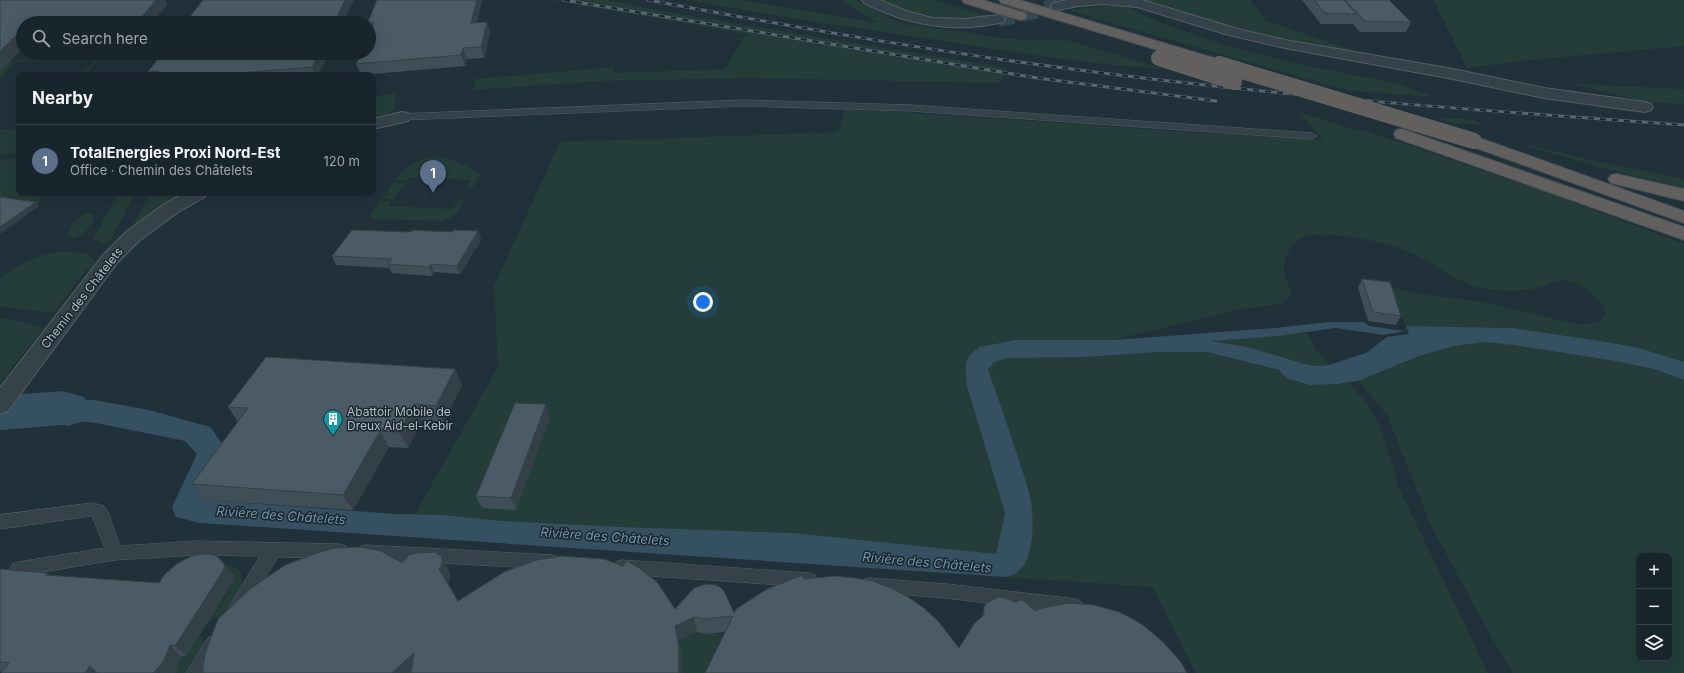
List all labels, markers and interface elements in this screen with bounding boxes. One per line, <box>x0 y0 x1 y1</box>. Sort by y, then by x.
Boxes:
search box <box>16 16 376 60</box>
icon: search <box>30 27 52 49</box>
text: Search here <box>62 29 148 48</box>
text: Nearby <box>32 88 93 108</box>
text: TotalEnergies Proxi Nord-Est <box>70 143 280 162</box>
text: 1 <box>42 153 48 169</box>
text: 120 m <box>324 153 360 169</box>
pin: 1 <box>420 160 446 193</box>
text: Office · Chemin des Châtelets <box>70 162 253 178</box>
street label: Chemin des Châtelets <box>37 244 126 351</box>
your location <box>693 292 713 312</box>
place label: Abattoir Mobile de Dreux Aid-el-Kebir <box>347 404 453 433</box>
building icon: Abattoir Mobile de Dreux Aid-el-Kebir <box>322 408 344 436</box>
water label: Rivière des Châtelets <box>216 502 346 528</box>
water label: Rivière des Châtelets <box>540 523 670 549</box>
water label: Rivière des Châtelets <box>862 548 992 576</box>
map controls <box>1636 553 1672 661</box>
button: + <box>1636 553 1672 589</box>
button: − <box>1636 589 1672 625</box>
button: layers <box>1636 625 1672 661</box>

